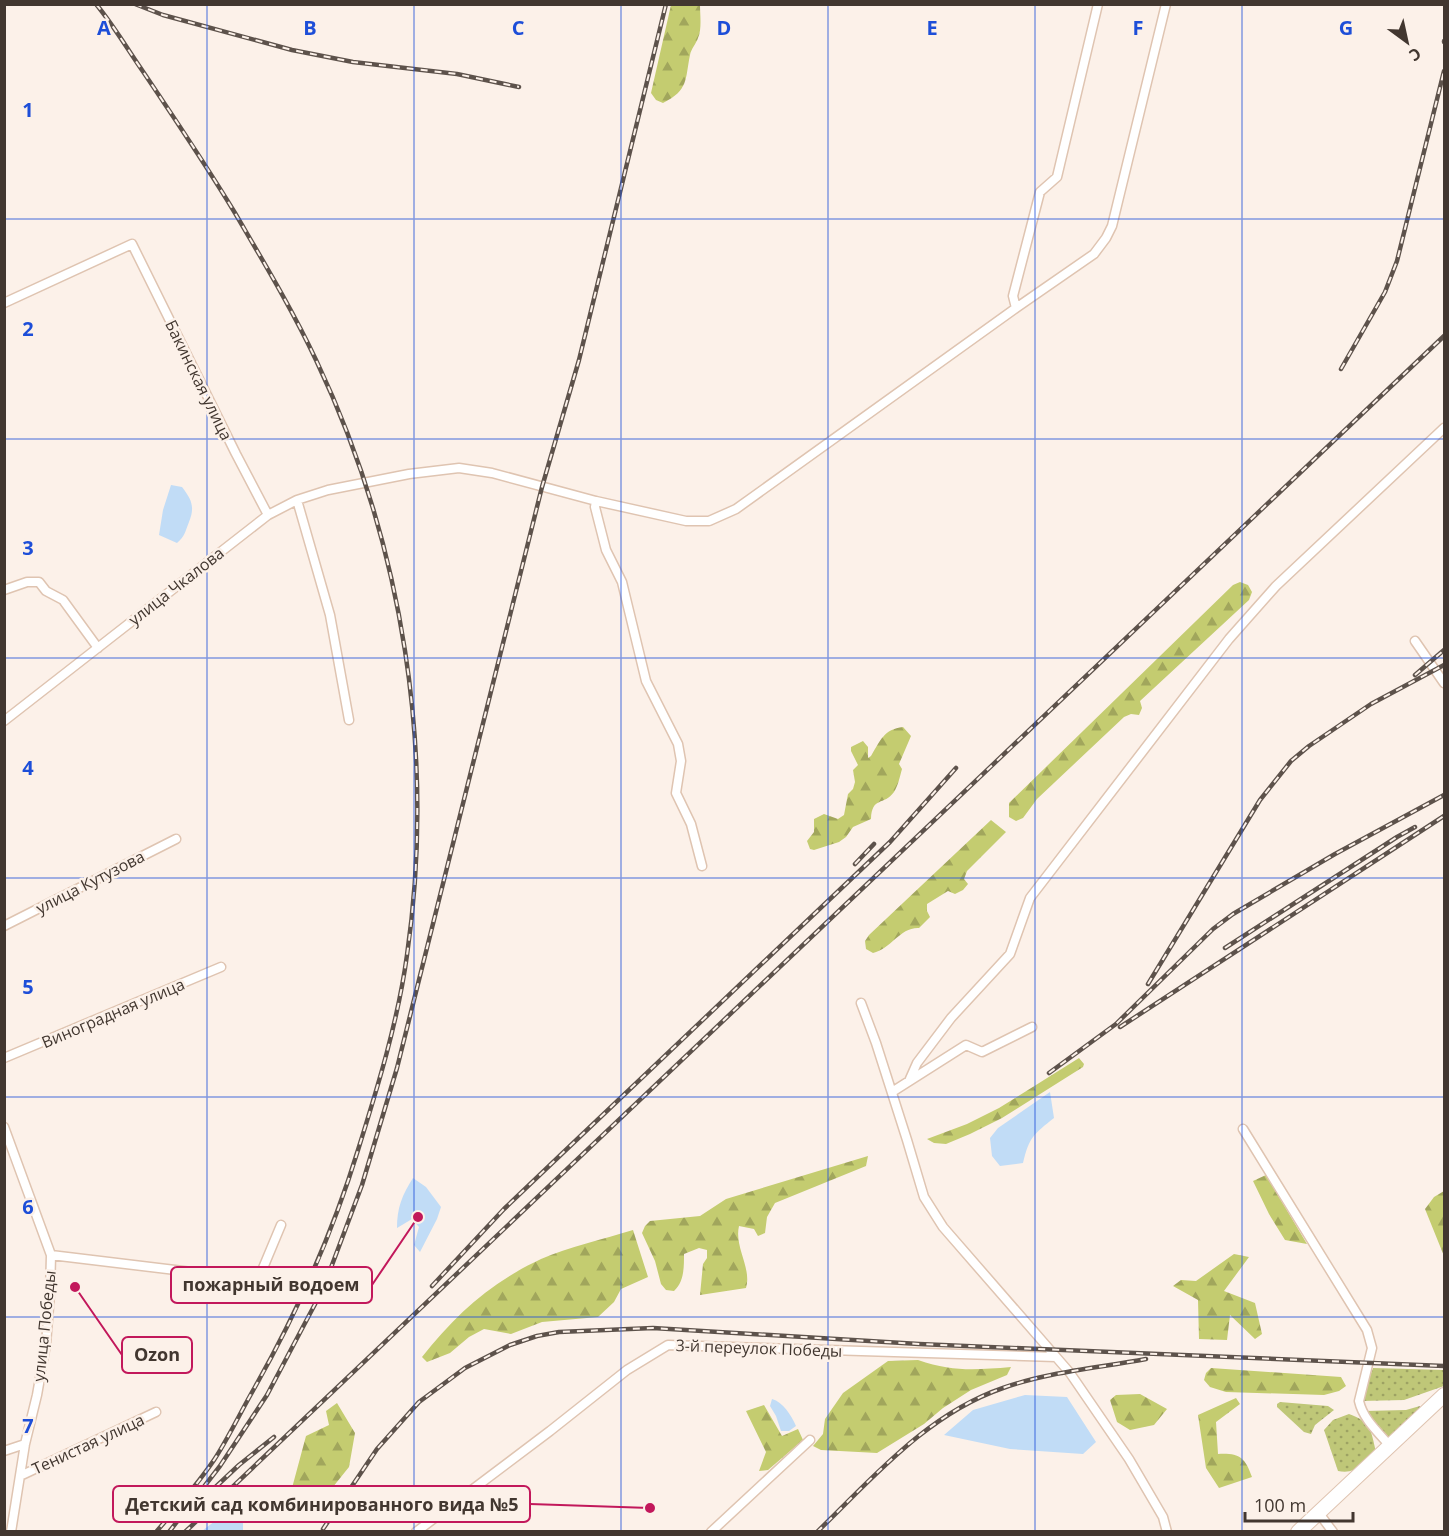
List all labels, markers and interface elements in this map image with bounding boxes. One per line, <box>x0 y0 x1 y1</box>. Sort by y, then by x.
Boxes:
north arrow <box>1377 12 1437 72</box>
text: A <box>97 14 111 41</box>
text: B <box>303 14 317 41</box>
text: C <box>512 14 525 41</box>
text: D <box>717 14 731 41</box>
text: E <box>926 14 938 41</box>
text: F <box>1133 14 1143 41</box>
text: G <box>1339 14 1353 41</box>
text: С <box>1405 43 1425 67</box>
text: 1 <box>22 96 34 123</box>
text: 2 <box>22 315 34 342</box>
street label: Бакинская улица <box>160 316 238 444</box>
text: 3 <box>22 534 34 561</box>
street label: улица Чкалова <box>124 542 228 630</box>
text: 4 <box>22 754 34 781</box>
street label: улица Кутузова <box>32 845 148 919</box>
text: 5 <box>22 973 34 1000</box>
street label: Виноградная улица <box>38 973 188 1053</box>
text: 6 <box>22 1193 34 1220</box>
callout: пожарный водоем <box>171 1267 372 1303</box>
street label: улица Победы <box>27 1269 61 1383</box>
text: пожарный водоем <box>182 1272 360 1296</box>
street label: 3-й переулок Победы <box>675 1334 843 1362</box>
callout: Ozon <box>122 1337 192 1373</box>
text: Ozon <box>134 1342 180 1366</box>
street label: Тенистая улица <box>28 1408 148 1480</box>
text: 7 <box>22 1412 34 1439</box>
scale bar <box>1245 1485 1353 1523</box>
callout: Детский сад комбинированного вида №5 <box>113 1486 530 1522</box>
text: Детский сад комбинированного вида №5 <box>125 1492 519 1516</box>
text: 100 m <box>1254 1493 1306 1517</box>

